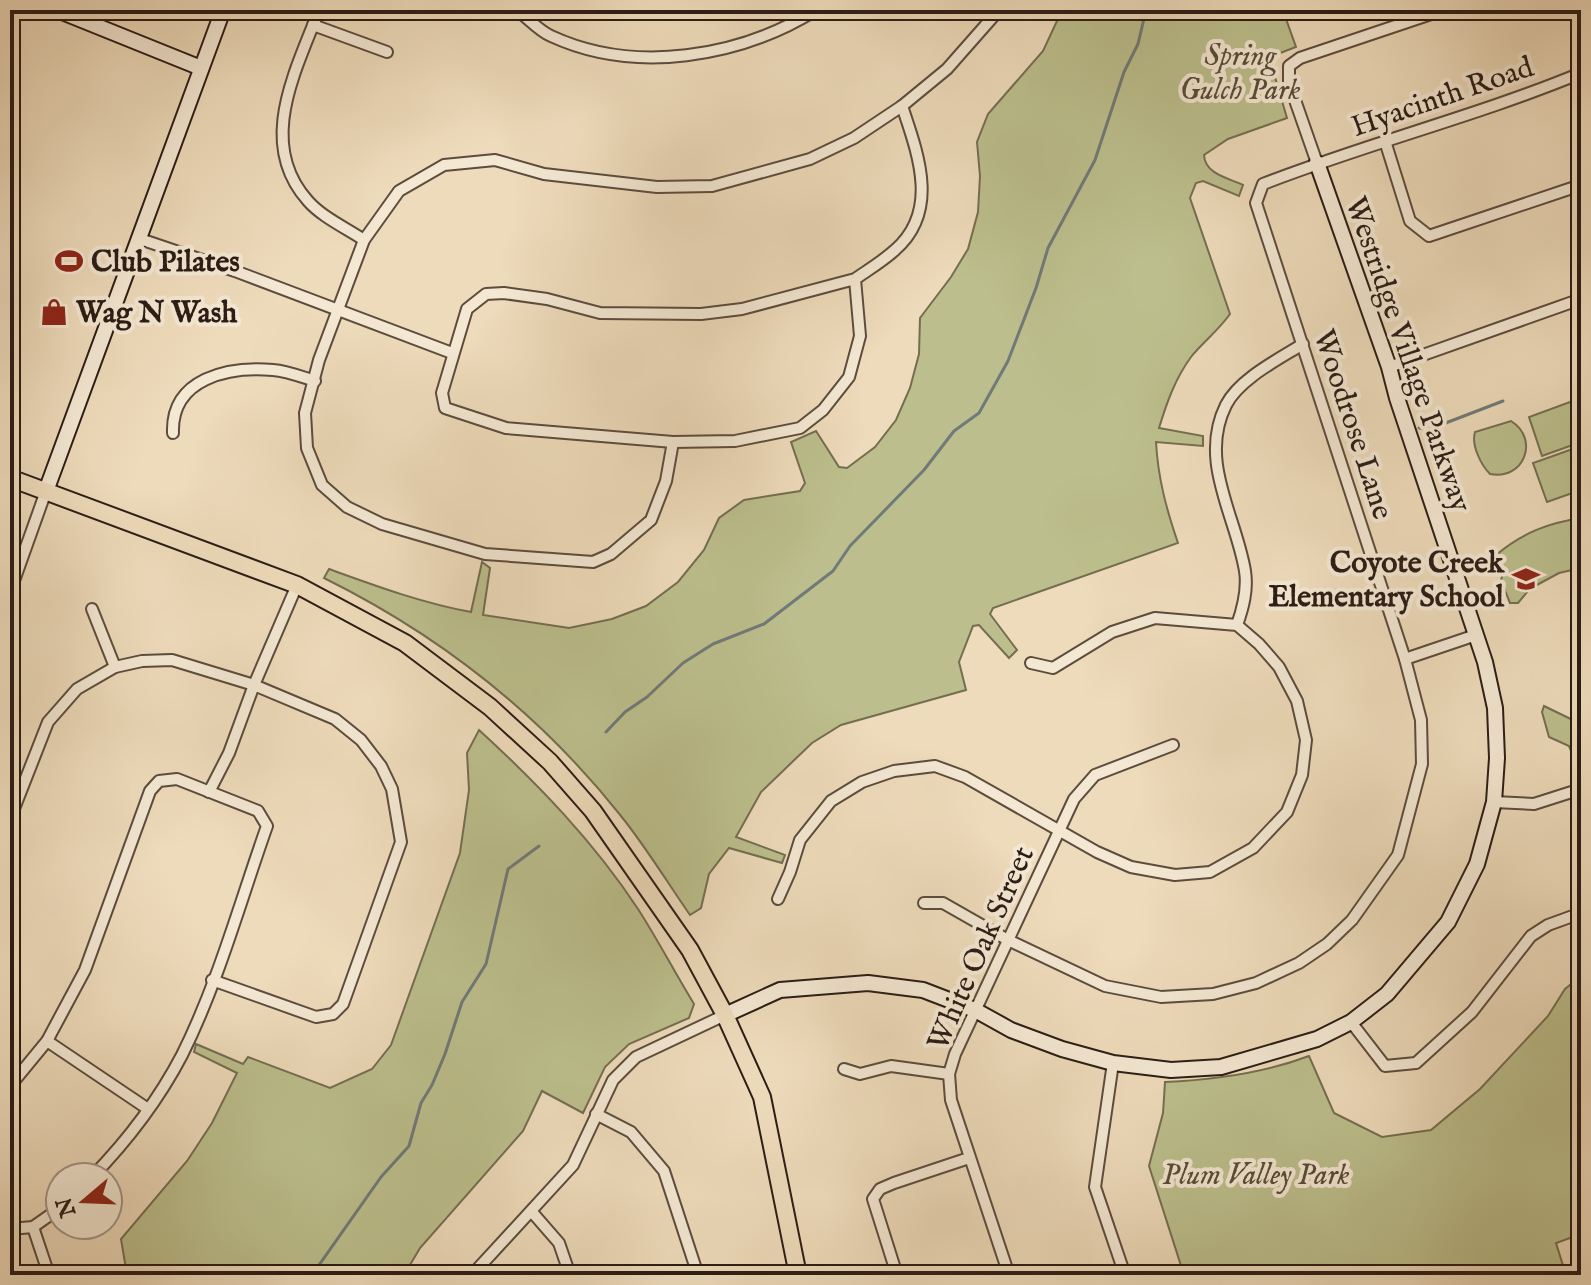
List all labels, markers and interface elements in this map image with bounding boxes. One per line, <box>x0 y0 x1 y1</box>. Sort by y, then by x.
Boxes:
park label: Spring Gulch Park <box>1179 38 1301 110</box>
street label: Hyacinth Road <box>1347 49 1540 147</box>
street label: Westridge Village Parkway <box>1335 192 1479 517</box>
place label: Club Pilates <box>91 244 240 282</box>
sports icon: Club Pilates <box>54 246 84 276</box>
place label: Wag N Wash <box>75 295 238 333</box>
shop icon: Wag N Wash <box>39 297 69 327</box>
street label: Woodrose Lane <box>1304 325 1401 524</box>
place label: Coyote Creek Elementary School <box>1268 545 1505 617</box>
school or university icon: Coyote Creek Elementary School <box>1511 564 1541 594</box>
street label: White Oak Street <box>920 841 1044 1057</box>
park label: Plum Valley Park <box>1162 1157 1350 1195</box>
north arrow <box>44 1161 124 1241</box>
text: N <box>51 1193 84 1221</box>

